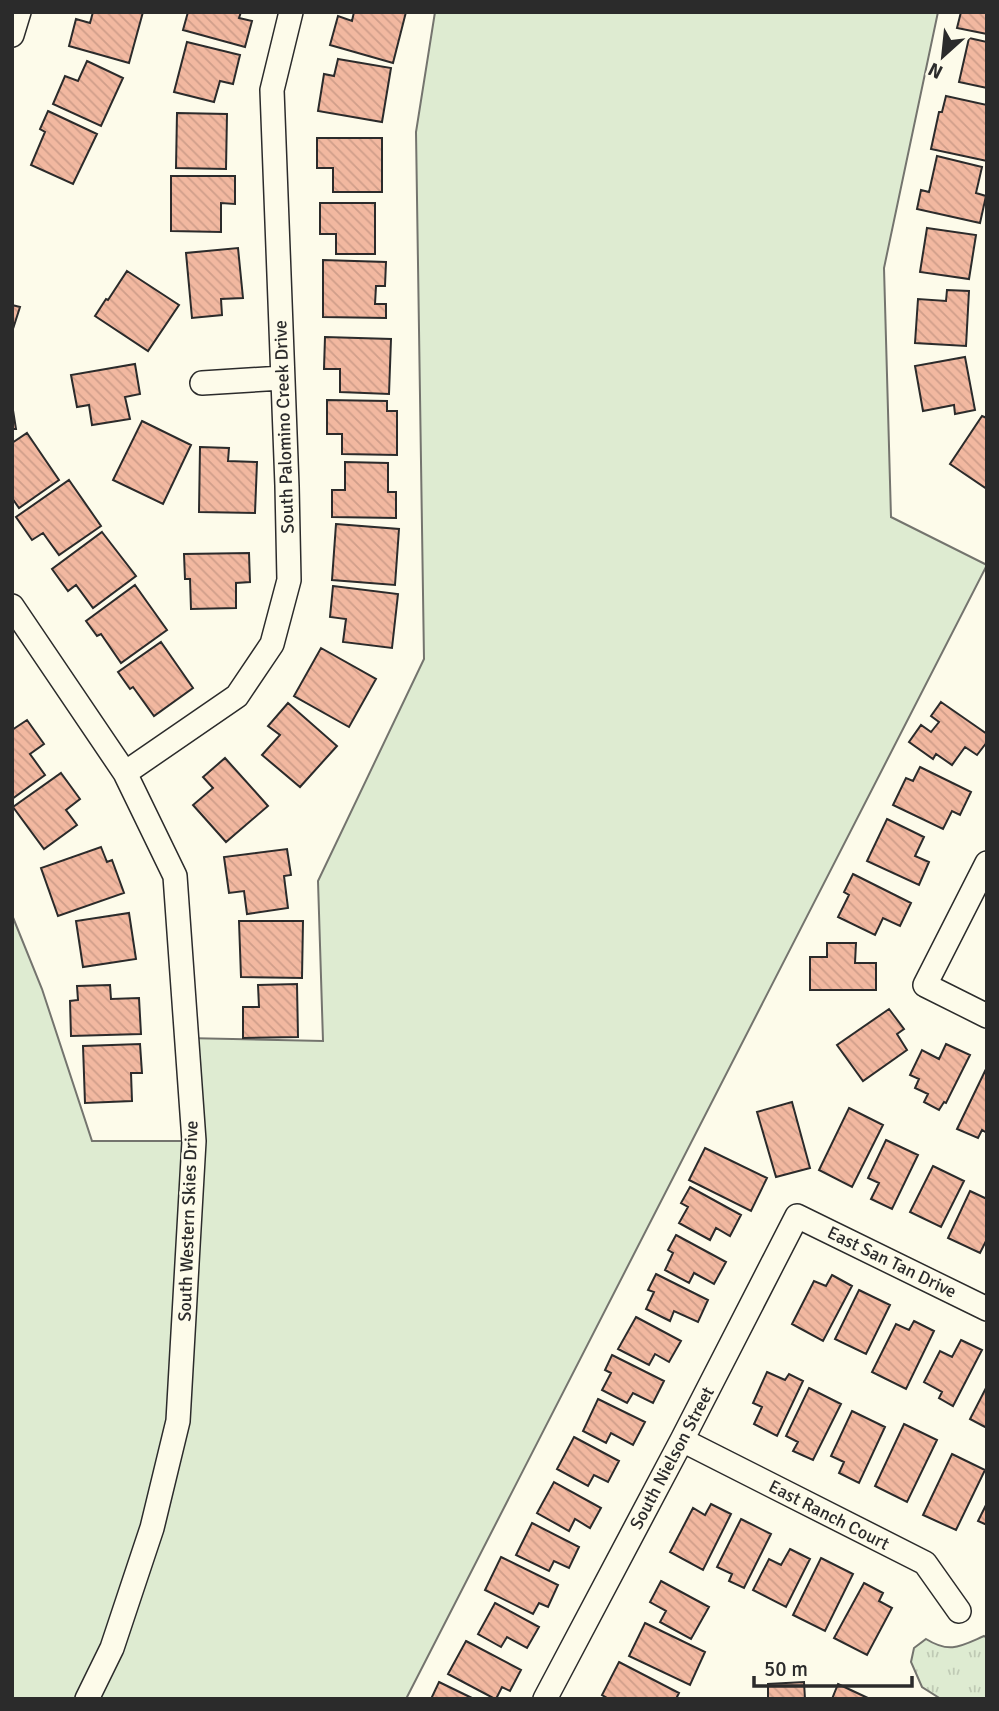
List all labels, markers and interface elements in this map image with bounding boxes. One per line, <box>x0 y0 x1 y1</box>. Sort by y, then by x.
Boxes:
north arrow <box>908 21 978 91</box>
text: N <box>924 57 947 84</box>
street label: South Palomino Creek Drive <box>269 320 299 534</box>
street label: South Western Skies Drive <box>173 1120 203 1322</box>
street label: East San Tan Drive <box>824 1221 960 1303</box>
street label: South Nielson Street <box>625 1383 719 1533</box>
street label: East Ranch Court <box>765 1475 893 1555</box>
scale bar <box>754 1644 912 1688</box>
text: 50 m <box>764 1656 808 1682</box>

